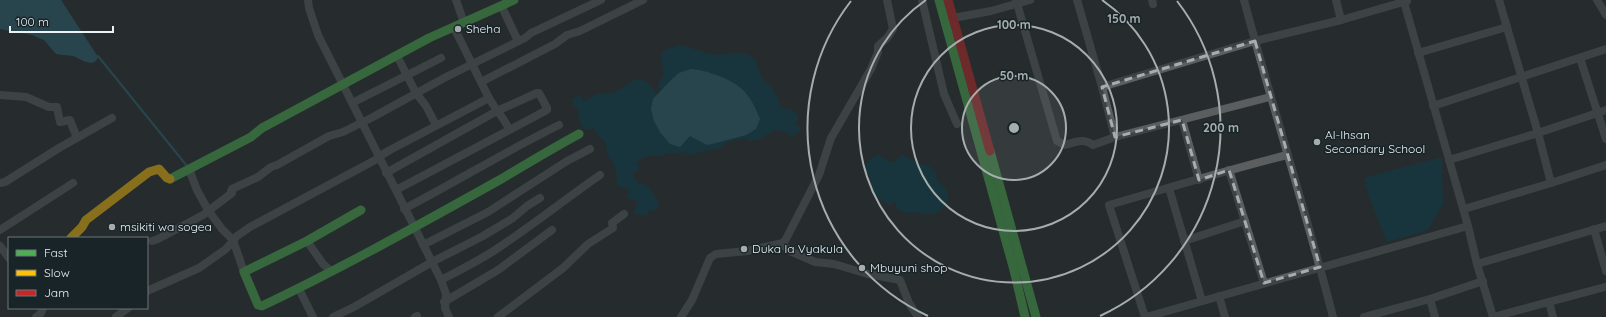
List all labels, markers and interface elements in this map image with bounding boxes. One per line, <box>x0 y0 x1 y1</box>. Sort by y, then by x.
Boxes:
scale bar <box>10 8 113 34</box>
text: 150 m <box>1107 11 1141 26</box>
text: 100 m <box>16 14 49 29</box>
text: 100 m <box>997 17 1031 32</box>
place label: Sheha <box>466 21 500 36</box>
marker: Sheha <box>453 24 463 34</box>
text: 50 m <box>1000 68 1028 83</box>
text: 200 m <box>1203 120 1239 135</box>
centre of rings <box>1007 121 1021 135</box>
place label: Al-Ihsan Secondary School <box>1325 127 1425 156</box>
marker: Al-Ihsan Secondary School <box>1312 137 1322 147</box>
place label: msikiti wa sogea <box>120 219 212 234</box>
marker: msikiti wa sogea <box>107 222 117 232</box>
legend <box>8 237 148 309</box>
place label: Duka la Vyakula <box>752 241 843 256</box>
marker: Duka la Vyakula <box>739 244 749 254</box>
text: Fast <box>44 245 68 260</box>
place label: Mbuyuni shop <box>870 260 947 275</box>
marker: Mbuyuni shop <box>857 263 867 273</box>
text: Slow <box>44 265 70 280</box>
text: Jam <box>44 285 69 300</box>

